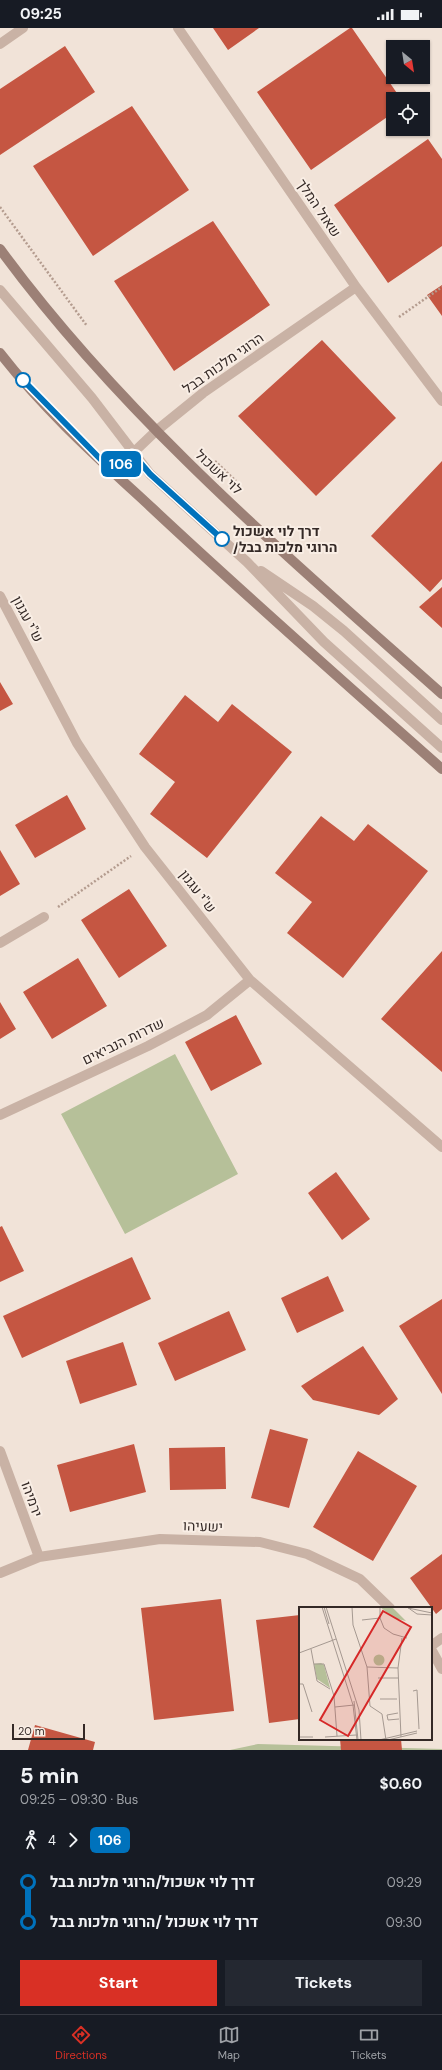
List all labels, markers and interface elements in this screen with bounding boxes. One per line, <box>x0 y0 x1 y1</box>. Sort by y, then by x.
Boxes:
text: 09:25 <box>20 4 62 24</box>
north arrow <box>386 40 430 84</box>
map controls <box>386 40 430 136</box>
button: locate <box>386 92 430 136</box>
street label: שאול המלך <box>293 175 345 241</box>
street label: הרוגי מלכות בבל <box>179 328 267 398</box>
unlabelled marker <box>15 372 31 388</box>
street label: לוי אשכול <box>192 446 246 498</box>
line badge: 106 <box>98 451 144 477</box>
text: 106 <box>109 455 133 473</box>
place label: דרך לוי אשכול /הרוגי מלכות בבל <box>233 522 337 556</box>
marker: דרך לוי אשכול /הרוגי מלכות בבל <box>214 531 230 547</box>
street label: ש"י עגנון <box>8 593 48 645</box>
street label: ש"י עגנון <box>176 866 220 916</box>
street label: שדרות הנביאים <box>79 1013 167 1069</box>
street label: ירמיהו <box>17 1479 47 1519</box>
street label: ישעיהו <box>183 1516 223 1536</box>
inset map <box>299 1607 432 1740</box>
scale bar <box>12 1722 85 1741</box>
text: 20 m <box>18 1724 44 1738</box>
text: 5 min <box>20 1761 79 1790</box>
text: $0.60 <box>380 1774 422 1794</box>
text: 09:25 – 09:30 · Bus <box>20 1791 138 1808</box>
icon: walk <box>20 1829 42 1851</box>
icon: forward <box>62 1829 84 1851</box>
text: 106 <box>98 1831 122 1849</box>
text: 4 <box>48 1832 56 1849</box>
text: דרך לוי אשכול/הרוגי מלכות בבל <box>50 1872 255 1892</box>
text: 09:29 <box>387 1874 422 1891</box>
text: דרך לוי אשכול /הרוגי מלכות בבל <box>50 1912 258 1932</box>
text: 09:30 <box>386 1914 422 1931</box>
button: Start <box>20 1960 217 2006</box>
button: Tickets <box>225 1960 422 2006</box>
tab: Directions <box>55 2024 107 2062</box>
tab: Map <box>218 2024 240 2062</box>
tab: Tickets <box>350 2024 387 2062</box>

